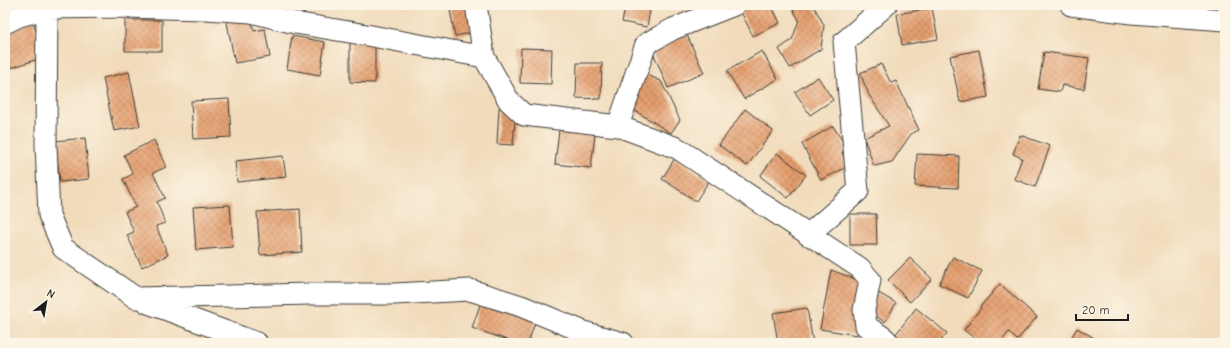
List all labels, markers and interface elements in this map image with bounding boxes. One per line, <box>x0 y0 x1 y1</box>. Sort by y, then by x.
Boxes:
north arrow <box>26 282 66 322</box>
text: N <box>44 286 57 301</box>
scale bar <box>1076 296 1128 322</box>
text: 20 m <box>1082 303 1110 317</box>

